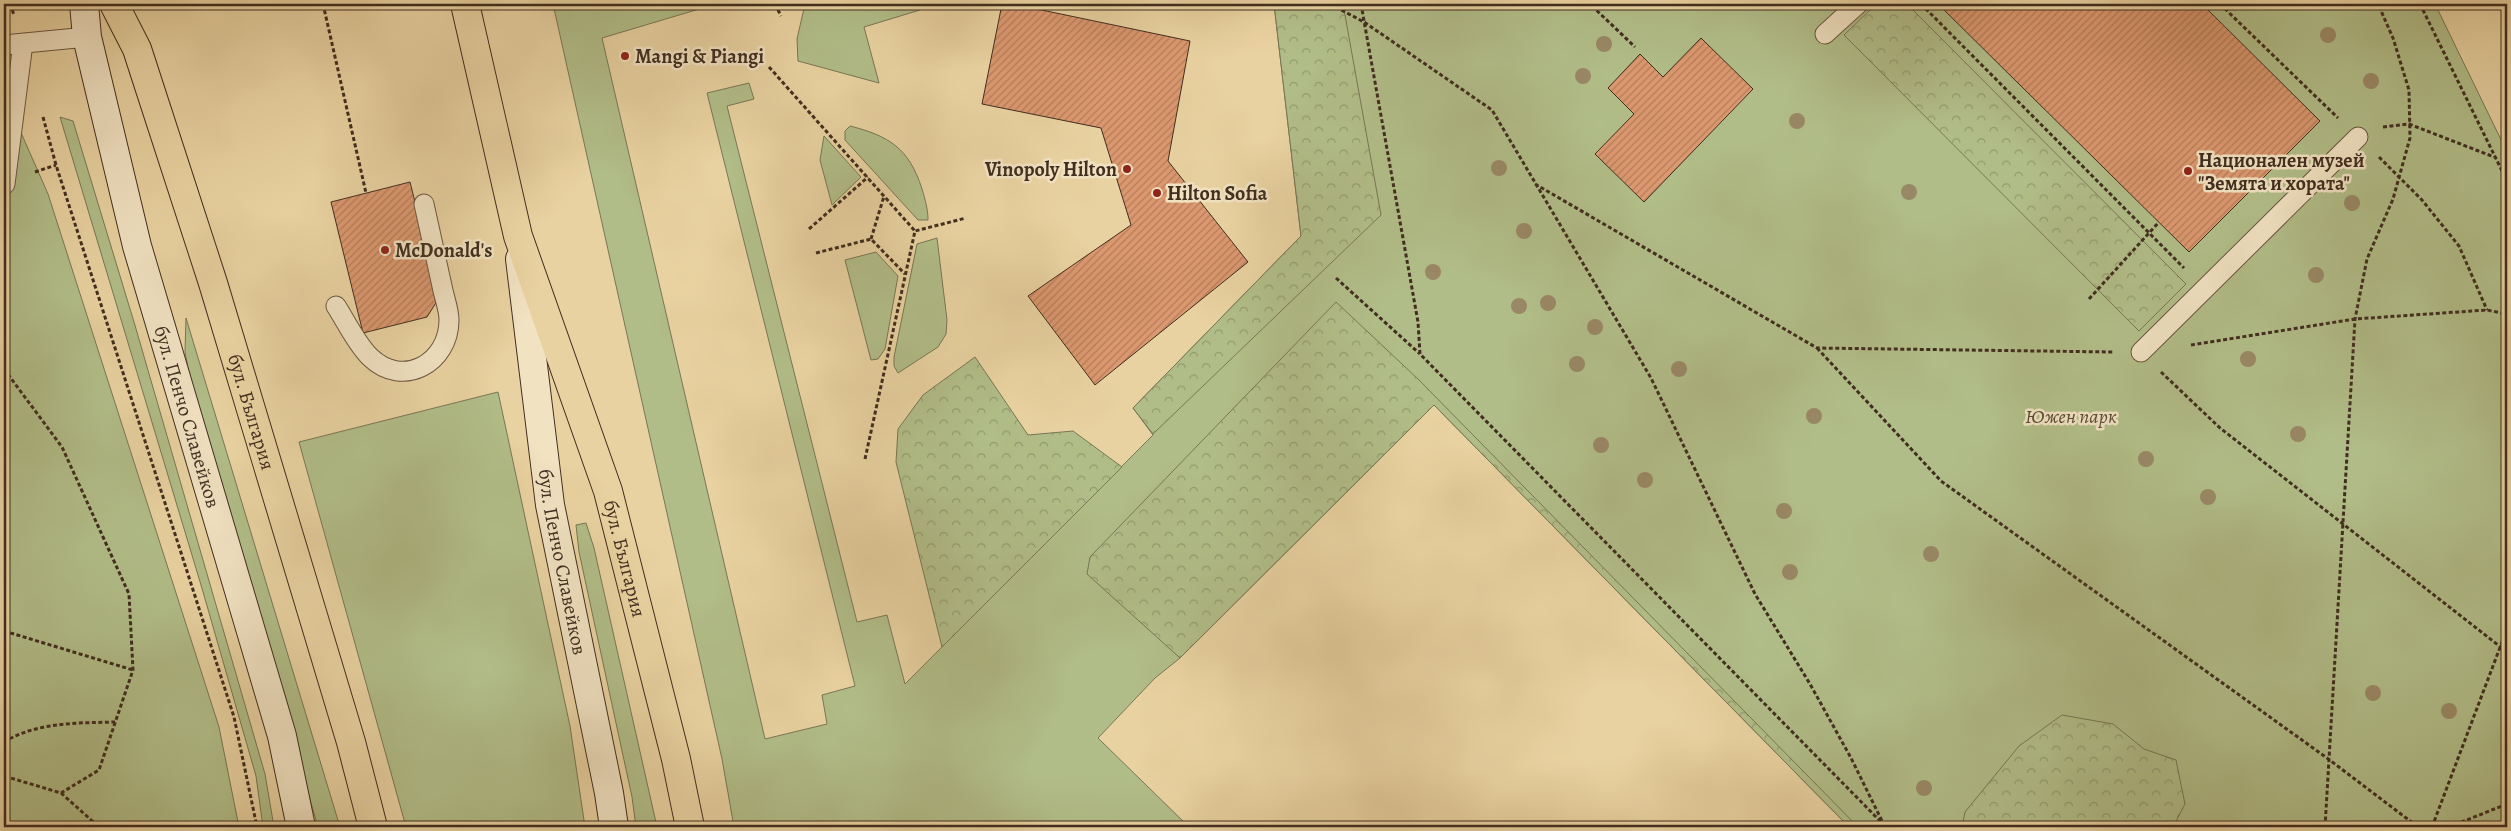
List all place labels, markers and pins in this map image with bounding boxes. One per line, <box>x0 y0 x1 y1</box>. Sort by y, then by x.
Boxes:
place label: Mangi & Piangi <box>635 43 764 70</box>
marker: Mangi & Piangi <box>619 50 631 62</box>
place label: Национален музей "Земята и хората" <box>2198 147 2365 197</box>
place label: Vinopoly Hilton <box>984 156 1117 183</box>
marker: Vinopoly Hilton <box>1121 163 1133 175</box>
marker: Национален музей "Земята и хората" <box>2182 165 2194 177</box>
place label: Hilton Sofia <box>1167 180 1268 207</box>
marker: Hilton Sofia <box>1151 187 1163 199</box>
place label: McDonald's <box>395 237 492 264</box>
marker: McDonald's <box>379 244 391 256</box>

